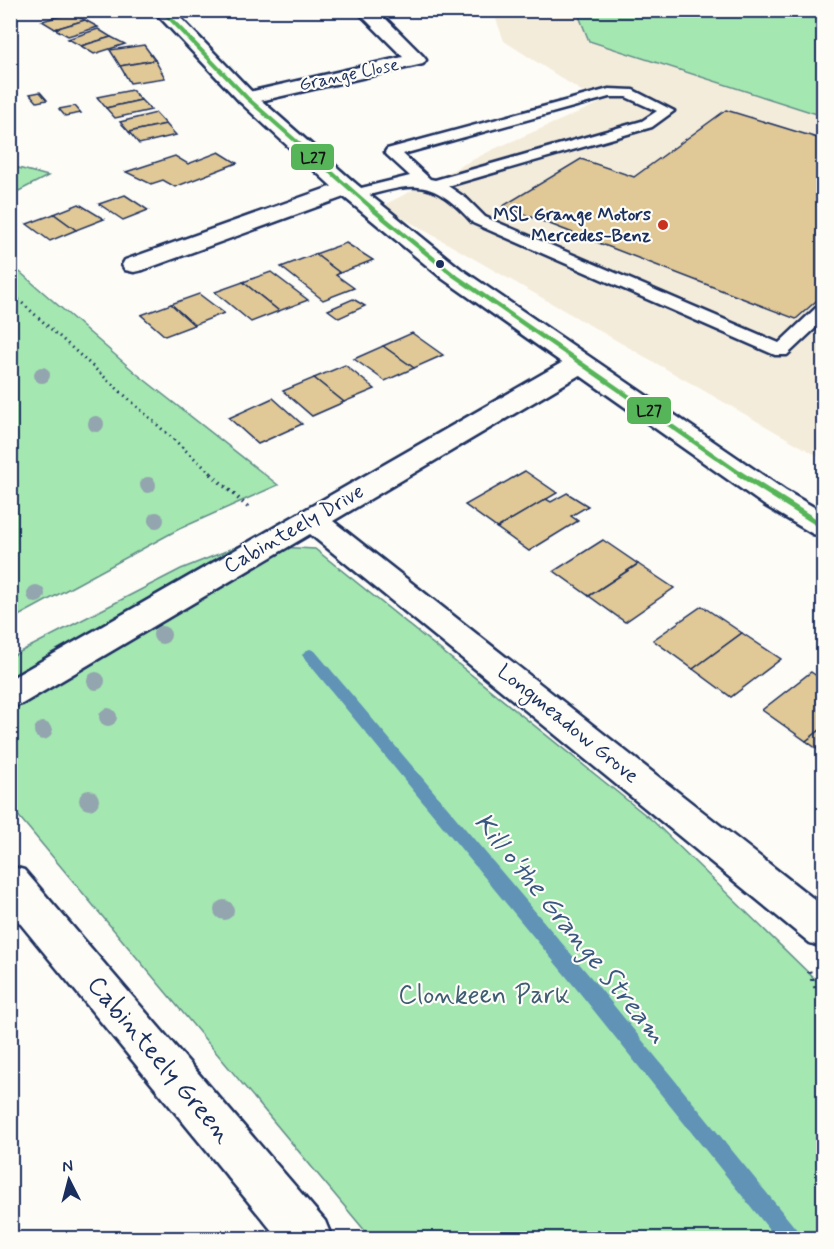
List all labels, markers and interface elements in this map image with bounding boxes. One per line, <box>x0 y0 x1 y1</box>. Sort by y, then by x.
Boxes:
street label: Grange Close <box>297 53 401 97</box>
line badge: L27 <box>290 143 335 171</box>
text: L27 <box>300 148 326 169</box>
place label: MSL Grange Motors Mercedes-Benz <box>493 203 651 248</box>
marker: MSL Grange Motors Mercedes-Benz <box>656 218 670 232</box>
unlabelled marker <box>434 258 446 270</box>
line badge: L27 <box>626 396 672 425</box>
text: L27 <box>636 401 662 422</box>
street label: Cabinteely Drive <box>219 478 369 580</box>
street label: Longmeadow Grove <box>491 658 645 791</box>
water label: Kill o'the Grange Stream <box>466 806 674 1052</box>
street label: Cabinteely Green <box>79 969 239 1151</box>
park label: Clonkeen Park <box>398 979 570 1013</box>
north arrow <box>39 1150 99 1210</box>
text: N <box>61 1156 74 1178</box>

